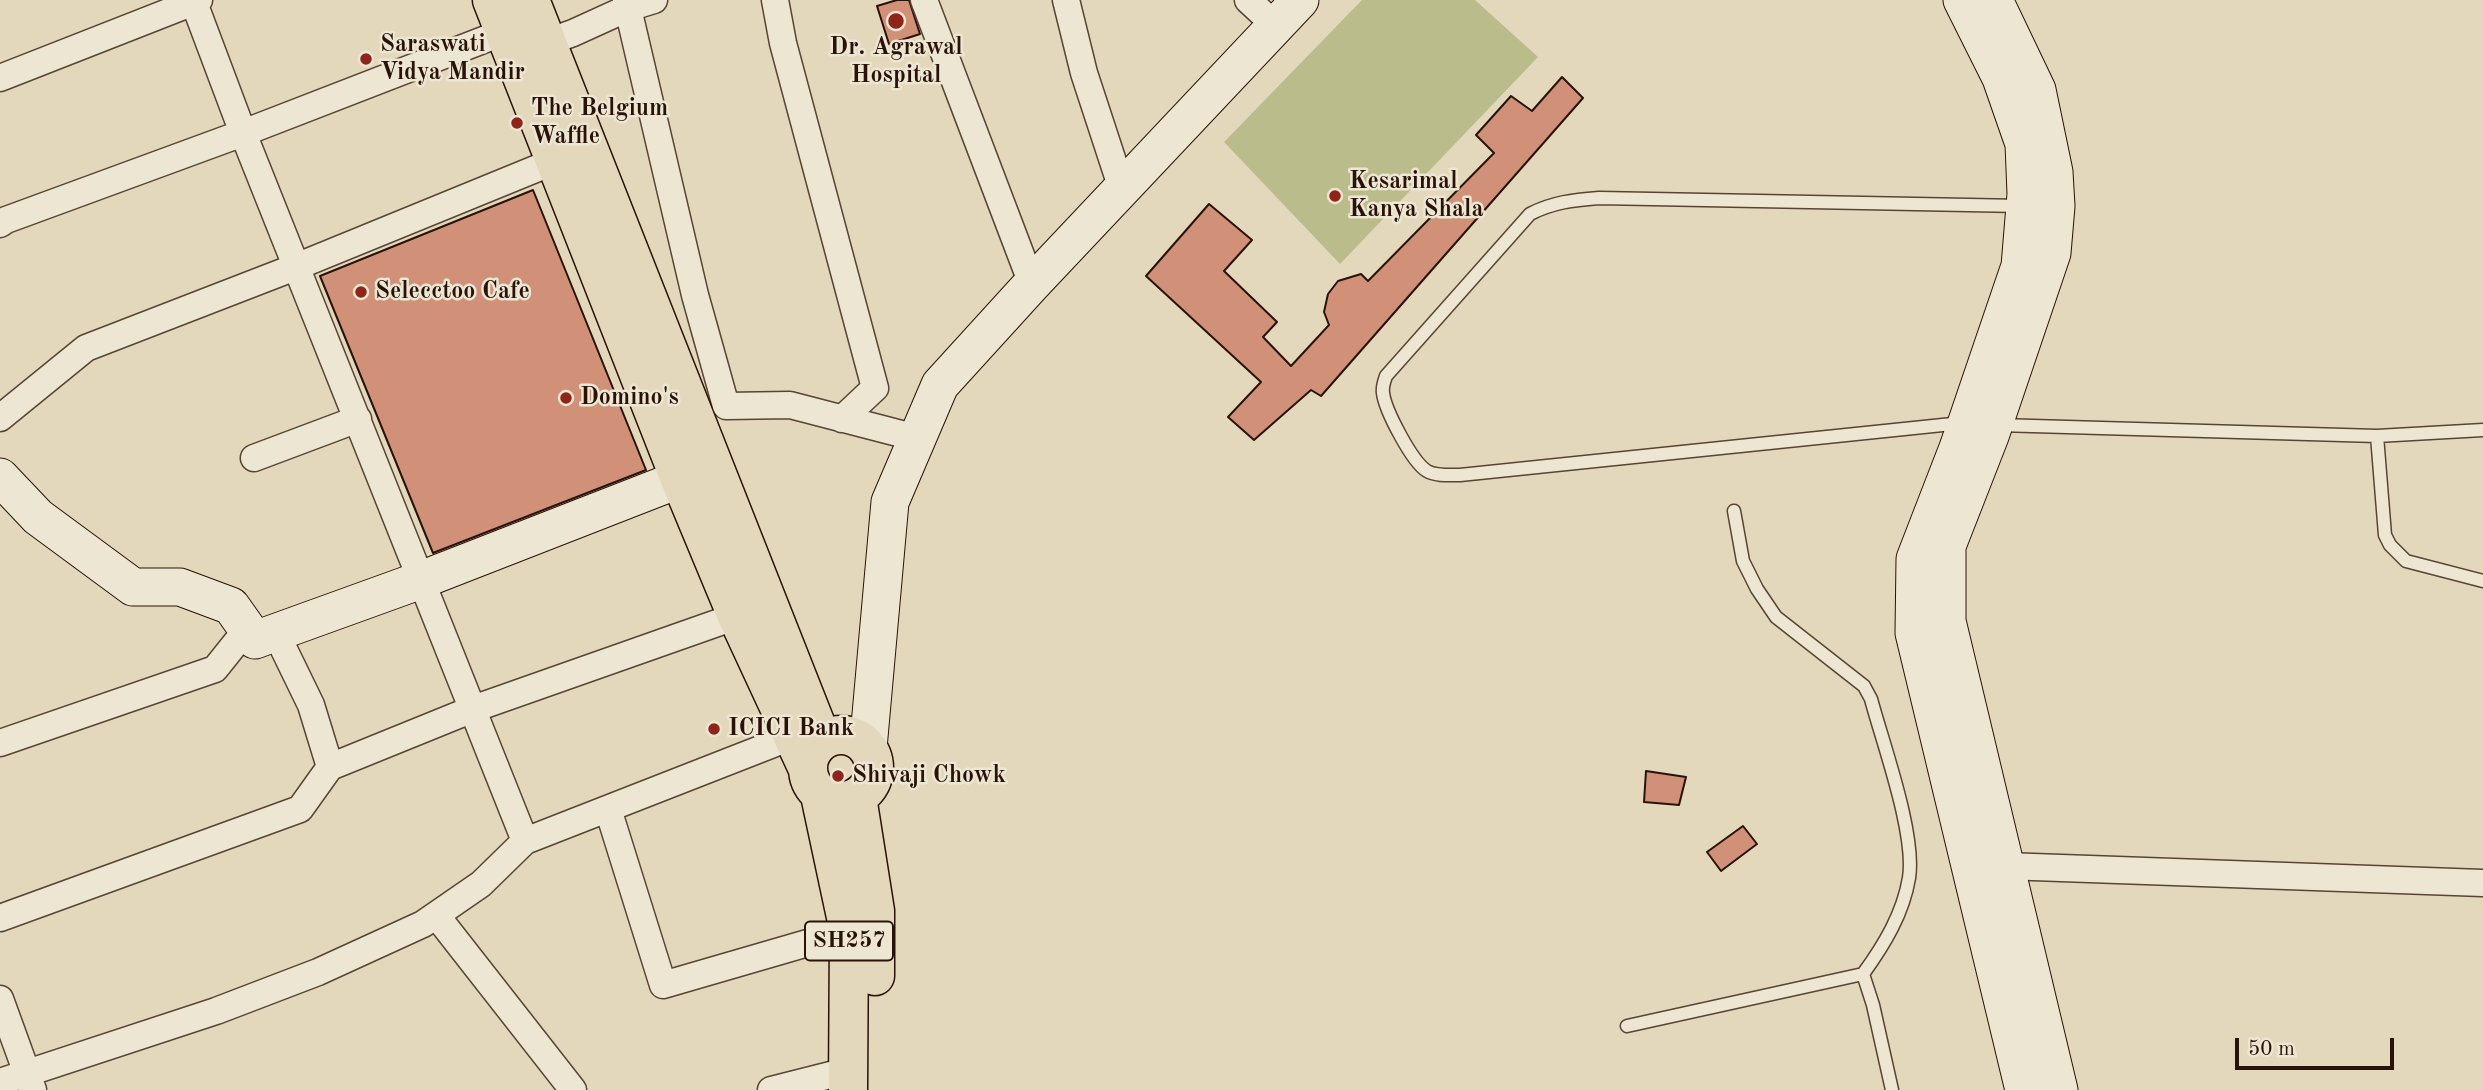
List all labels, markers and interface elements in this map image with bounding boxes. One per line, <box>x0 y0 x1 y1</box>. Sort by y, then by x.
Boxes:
marker: Dr. Agrawal Hospital <box>886 11 906 31</box>
place label: Saraswati Vidya Mandir <box>380 31 525 87</box>
place label: Dr. Agrawal Hospital <box>829 34 963 90</box>
marker: Saraswati Vidya Mandir <box>358 51 374 67</box>
place label: The Belgium Waffle <box>531 95 668 151</box>
marker: The Belgium Waffle <box>509 115 525 131</box>
place label: Kesarimal Kanya Shala <box>1349 168 1484 224</box>
marker: Kesarimal Kanya Shala <box>1327 188 1343 204</box>
place label: Selecctoo Cafe <box>375 278 530 306</box>
marker: Selecctoo Cafe <box>353 284 369 300</box>
place label: Domino's <box>580 384 679 412</box>
marker: Domino's <box>558 390 574 406</box>
place label: ICICI Bank <box>728 715 854 743</box>
marker: ICICI Bank <box>706 721 722 737</box>
place label: Shivaji Chowk <box>852 762 1006 790</box>
marker: Shivaji Chowk <box>830 768 846 784</box>
road number: SH257 <box>805 922 893 960</box>
scale bar <box>2238 1024 2397 1068</box>
text: 50 m <box>2248 1039 2295 1060</box>

